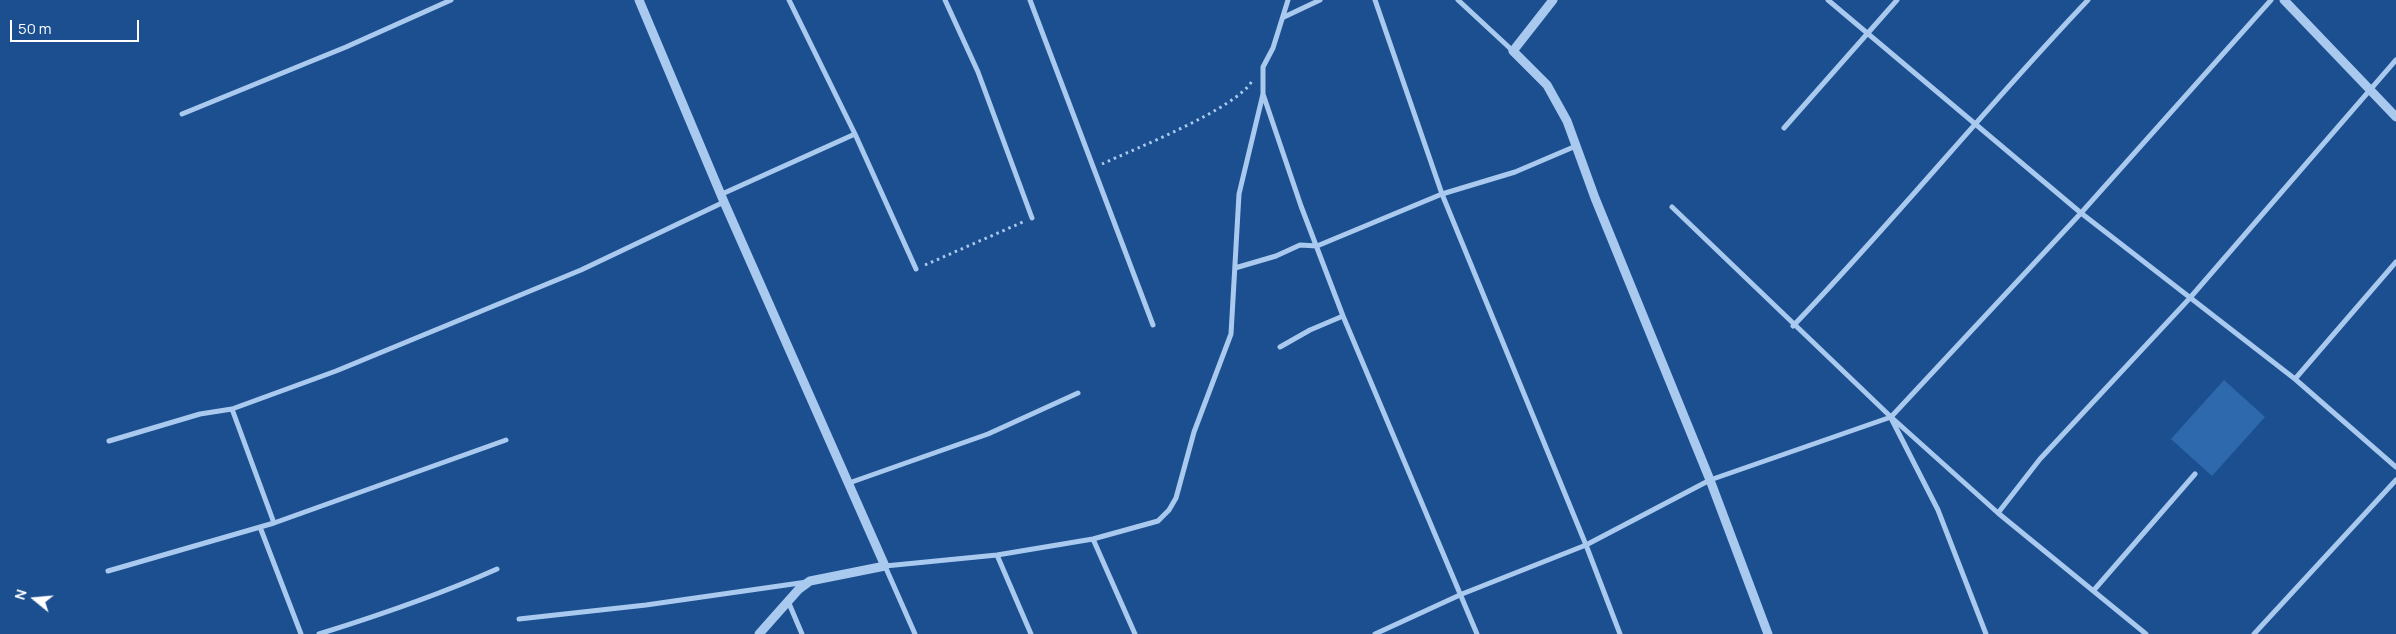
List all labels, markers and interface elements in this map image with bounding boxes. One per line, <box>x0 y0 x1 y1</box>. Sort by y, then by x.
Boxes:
scale bar <box>12 10 141 42</box>
text: 50 m <box>18 18 52 39</box>
north arrow <box>10 574 60 624</box>
text: N <box>10 587 31 602</box>

